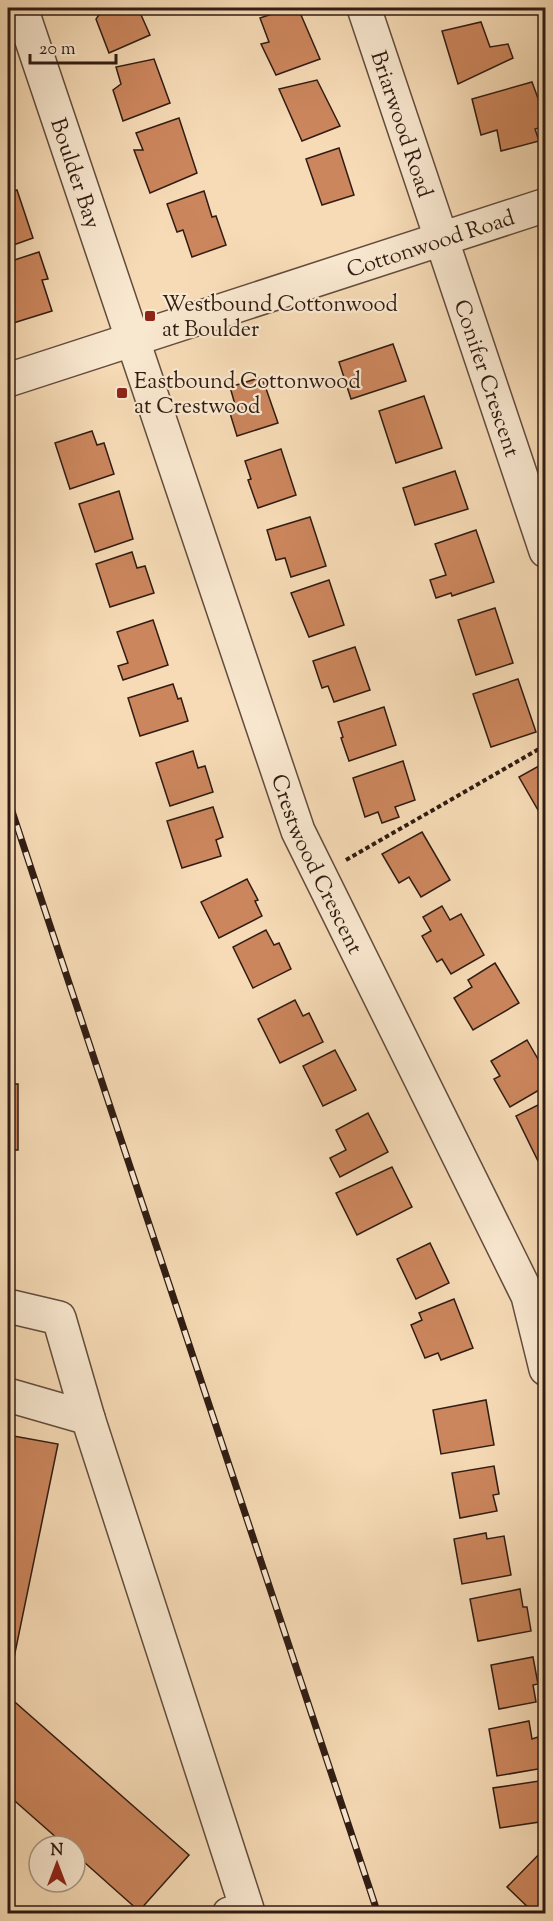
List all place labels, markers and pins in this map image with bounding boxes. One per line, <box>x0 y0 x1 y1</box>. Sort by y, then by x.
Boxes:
place label: Westbound Cottonwood at Boulder <box>162 290 398 347</box>
marker: Westbound Cottonwood at Boulder <box>143 309 157 323</box>
place label: Eastbound Cottonwood at Crestwood <box>134 367 361 424</box>
marker: Eastbound Cottonwood at Crestwood <box>115 386 129 400</box>

